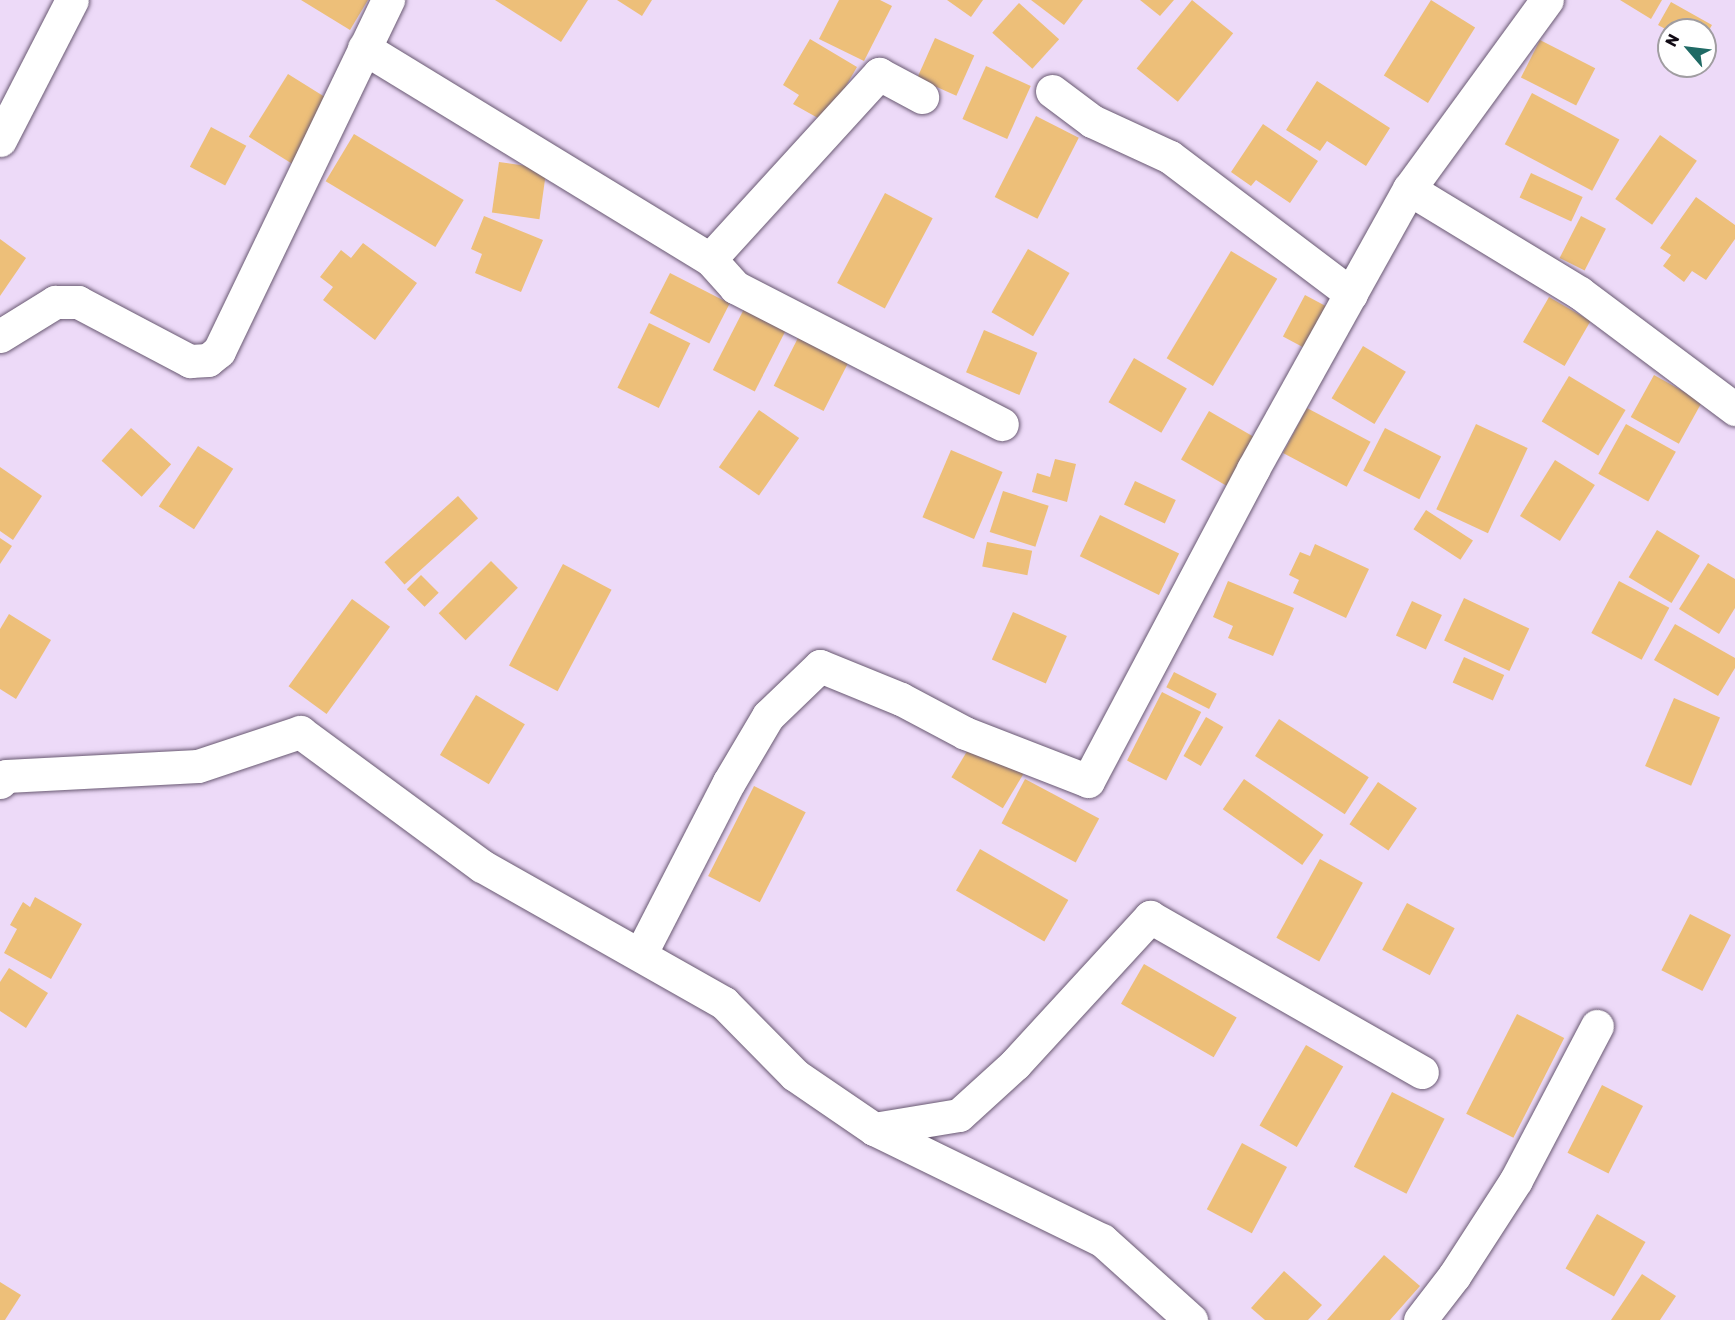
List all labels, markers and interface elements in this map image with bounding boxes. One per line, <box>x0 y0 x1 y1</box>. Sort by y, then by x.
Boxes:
north arrow <box>1657 18 1717 78</box>
text: N <box>1661 31 1684 50</box>

